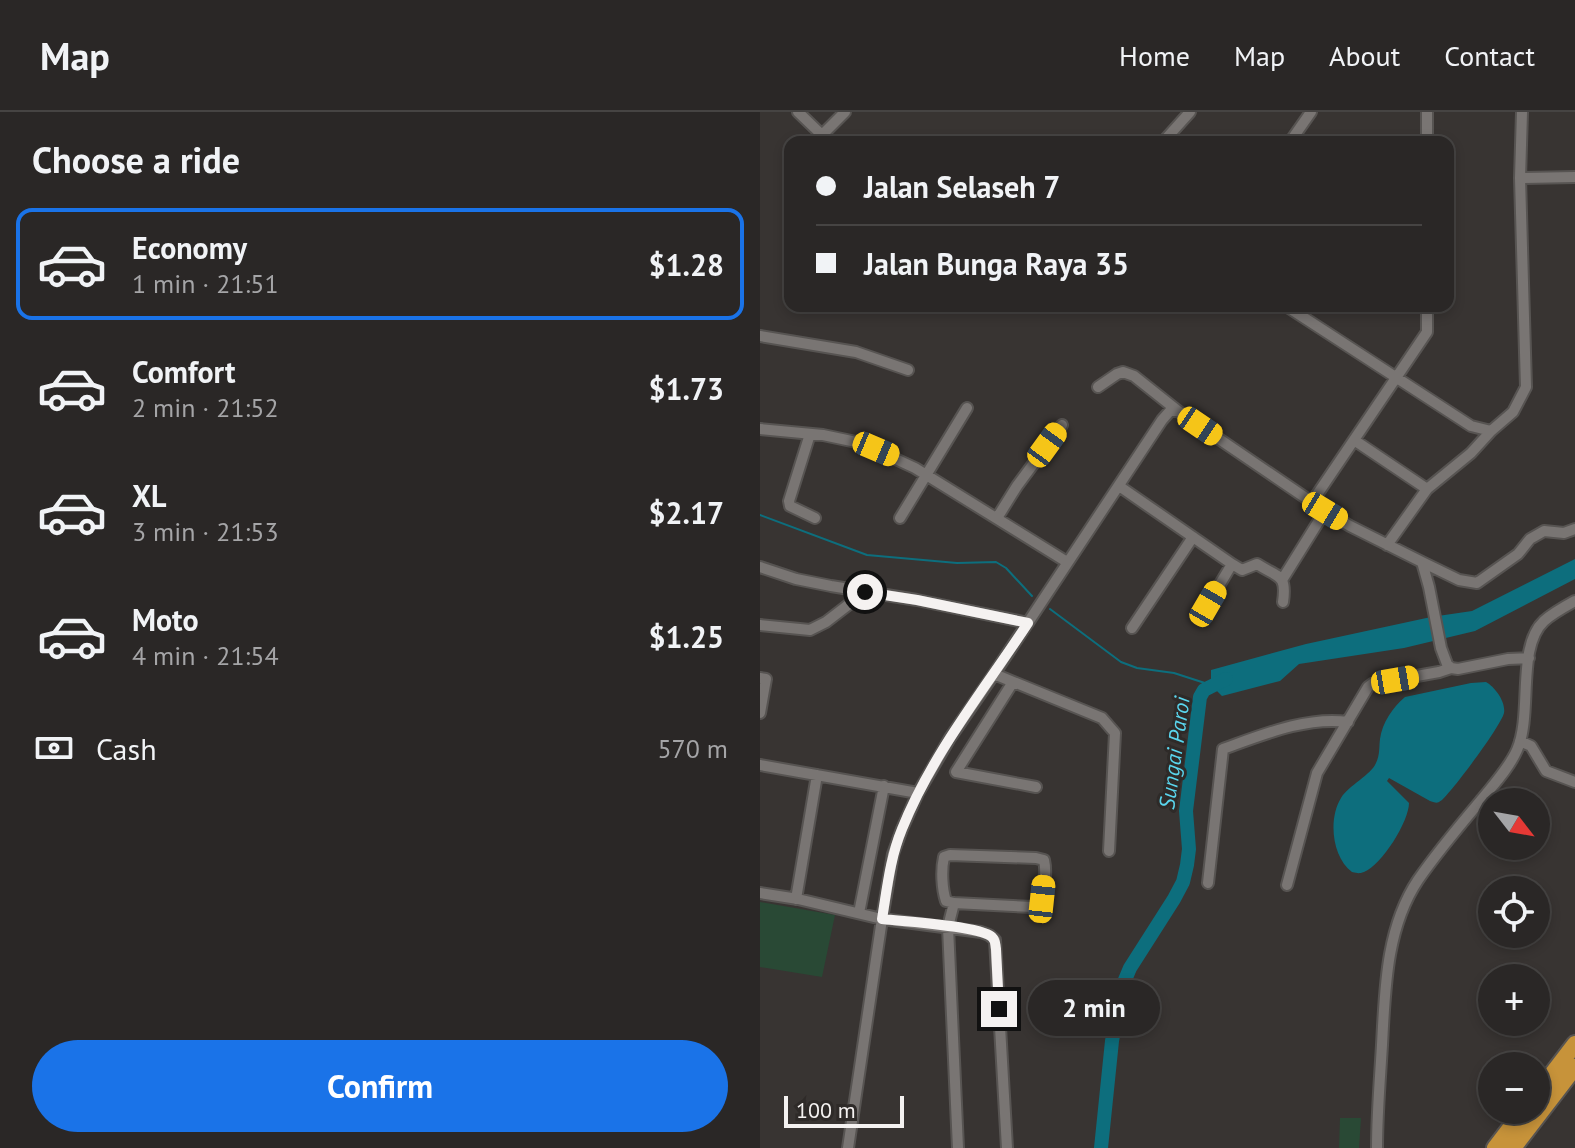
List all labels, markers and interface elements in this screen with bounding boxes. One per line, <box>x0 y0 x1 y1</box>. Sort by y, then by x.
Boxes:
text: Map <box>40 31 110 80</box>
text: Home <box>1119 37 1190 74</box>
text: Map <box>1234 37 1285 74</box>
text: About <box>1329 37 1400 74</box>
text: Contact <box>1444 37 1535 74</box>
text: Choose a ride <box>32 136 240 183</box>
text: Jalan Selaseh 7 <box>864 167 1060 206</box>
icon: car <box>36 228 108 300</box>
text: Economy <box>132 228 247 267</box>
text: Jalan Bunga Raya 35 <box>864 244 1129 283</box>
text: $1.28 <box>649 245 724 284</box>
text: 1 min · 21:51 <box>132 267 279 300</box>
icon: car <box>36 352 108 424</box>
text: Comfort <box>132 352 235 391</box>
text: $1.73 <box>649 369 724 408</box>
text: 2 min · 21:52 <box>132 391 279 424</box>
car <box>1173 403 1227 449</box>
car <box>1023 419 1071 471</box>
car <box>849 429 903 469</box>
icon: car <box>36 476 108 548</box>
text: XL <box>132 476 166 515</box>
car <box>1298 488 1352 534</box>
text: $2.17 <box>649 493 724 532</box>
text: 3 min · 21:53 <box>132 515 279 548</box>
route start <box>847 574 883 610</box>
car <box>1186 577 1230 631</box>
icon: car <box>36 600 108 672</box>
text: Moto <box>132 600 199 639</box>
text: $1.25 <box>649 617 724 656</box>
text: 4 min · 21:54 <box>132 639 279 672</box>
car <box>1369 664 1421 696</box>
water label: Sungai Paroi <box>1152 694 1196 811</box>
icon: cash <box>32 726 76 770</box>
text: Cash <box>96 729 157 768</box>
text: 570 m <box>657 732 728 765</box>
north arrow <box>1478 788 1550 860</box>
map controls <box>1478 788 1550 1124</box>
car <box>1028 874 1056 924</box>
button: locate <box>1478 876 1550 948</box>
button: + <box>1478 964 1550 1036</box>
callout: 2 min <box>1027 981 1159 1037</box>
route end <box>981 991 1017 1027</box>
text: 2 min <box>1062 991 1126 1024</box>
button: Confirm <box>32 1040 728 1132</box>
button: − <box>1478 1052 1550 1124</box>
scale bar <box>784 1092 904 1128</box>
text: 100 m <box>796 1096 856 1124</box>

